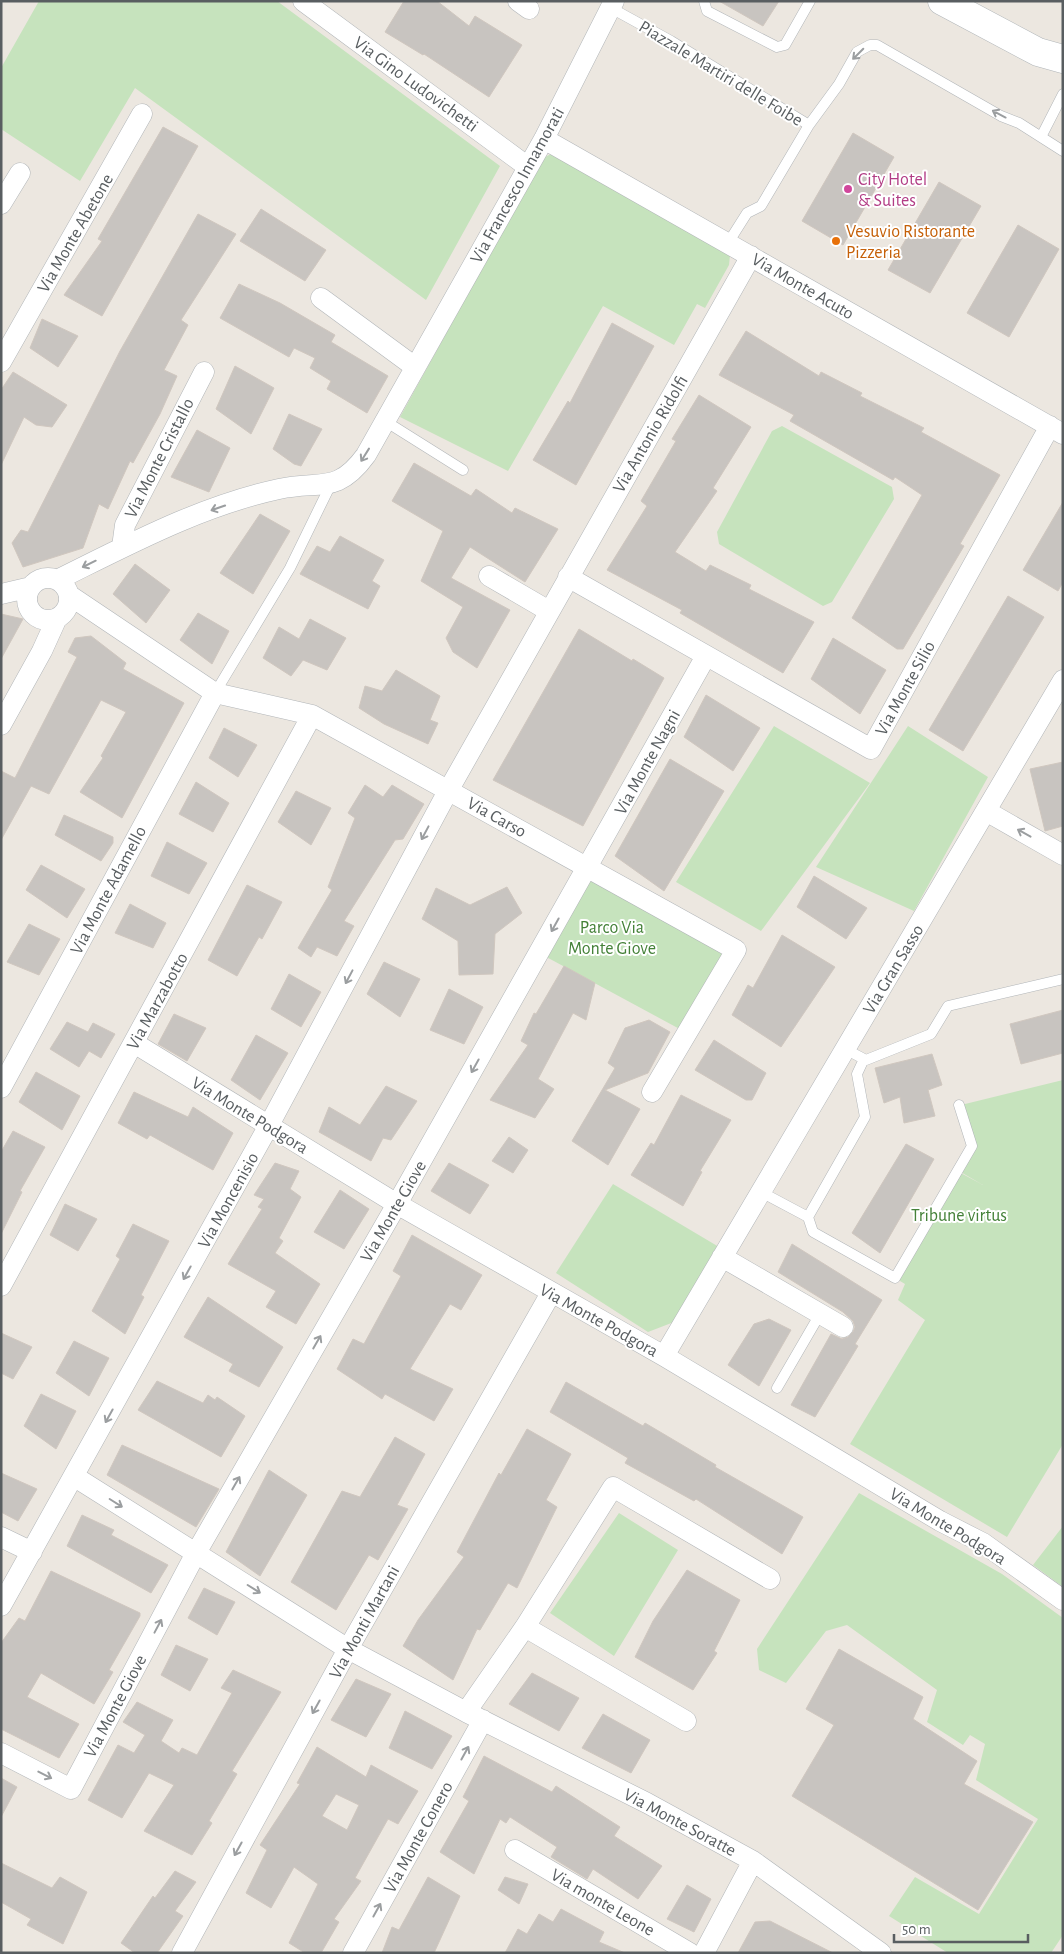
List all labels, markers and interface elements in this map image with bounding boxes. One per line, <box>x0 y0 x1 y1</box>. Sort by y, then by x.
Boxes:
street label: Piazzale Martiri delle Foibe <box>635 18 806 130</box>
street label: Via Gino Ludovichetti <box>350 34 481 136</box>
one-way arrow <box>852 48 864 60</box>
street label: Via Francesco Innamorati <box>468 105 568 266</box>
one-way arrow <box>992 109 1007 118</box>
street label: Via Monte Abetone <box>35 171 117 296</box>
place label: City Hotel & Suites <box>858 171 927 210</box>
marker: City Hotel & Suites <box>842 183 854 195</box>
place label: Vesuvio Ristorante Pizzeria <box>846 223 975 262</box>
marker: Vesuvio Ristorante Pizzeria <box>830 235 842 247</box>
street label: Via Monte Acuto <box>748 250 857 323</box>
street label: Via Antonio Ridolfi <box>610 373 692 496</box>
street label: Via Monte Cristallo <box>122 395 198 521</box>
one-way arrow <box>360 448 370 462</box>
one-way arrow <box>210 504 226 513</box>
one-way arrow <box>82 559 97 569</box>
street label: Via Monte Silio <box>873 638 939 739</box>
street label: Via Monte Nagni <box>612 707 684 818</box>
street label: Via Carso <box>464 794 529 841</box>
street label: Via Monte Adamello <box>68 823 150 958</box>
one-way arrow <box>420 826 430 841</box>
one-way arrow <box>1017 828 1032 838</box>
one-way arrow <box>549 917 559 932</box>
park label: Parco Via Monte Giove <box>568 919 656 958</box>
street label: Via Gran Sasso <box>860 922 928 1017</box>
street label: Via Marzabotto <box>124 950 192 1053</box>
one-way arrow <box>343 969 353 983</box>
one-way arrow <box>469 1059 479 1073</box>
street label: Via Monte Podgora <box>188 1074 311 1158</box>
street label: Via Moncenisio <box>195 1149 263 1251</box>
street label: Via Monte Giove <box>358 1158 430 1265</box>
park label: Tribune virtus <box>911 1207 1007 1225</box>
one-way arrow <box>182 1266 192 1280</box>
street label: Via Monte Podgora <box>536 1281 661 1361</box>
one-way arrow <box>313 1336 323 1350</box>
one-way arrow <box>104 1408 114 1423</box>
one-way arrow <box>232 1477 242 1491</box>
street label: Via Monte Podgora <box>886 1485 1009 1569</box>
one-way arrow <box>109 1498 123 1508</box>
street label: Via Monti Martani <box>326 1563 403 1682</box>
one-way arrow <box>246 1585 260 1595</box>
one-way arrow <box>153 1618 163 1633</box>
street label: Via Monte Giove <box>81 1652 151 1761</box>
one-way arrow <box>311 1699 321 1714</box>
one-way arrow <box>460 1747 470 1761</box>
one-way arrow <box>37 1770 52 1780</box>
street label: Via Monte Conero <box>381 1779 457 1896</box>
street label: Via Monte Soratte <box>620 1786 739 1860</box>
one-way arrow <box>233 1842 243 1857</box>
street label: Via monte Leone <box>547 1866 658 1940</box>
one-way arrow <box>372 1904 382 1918</box>
scale bar <box>894 1912 1028 1944</box>
text: 50 m <box>902 1922 931 1937</box>

